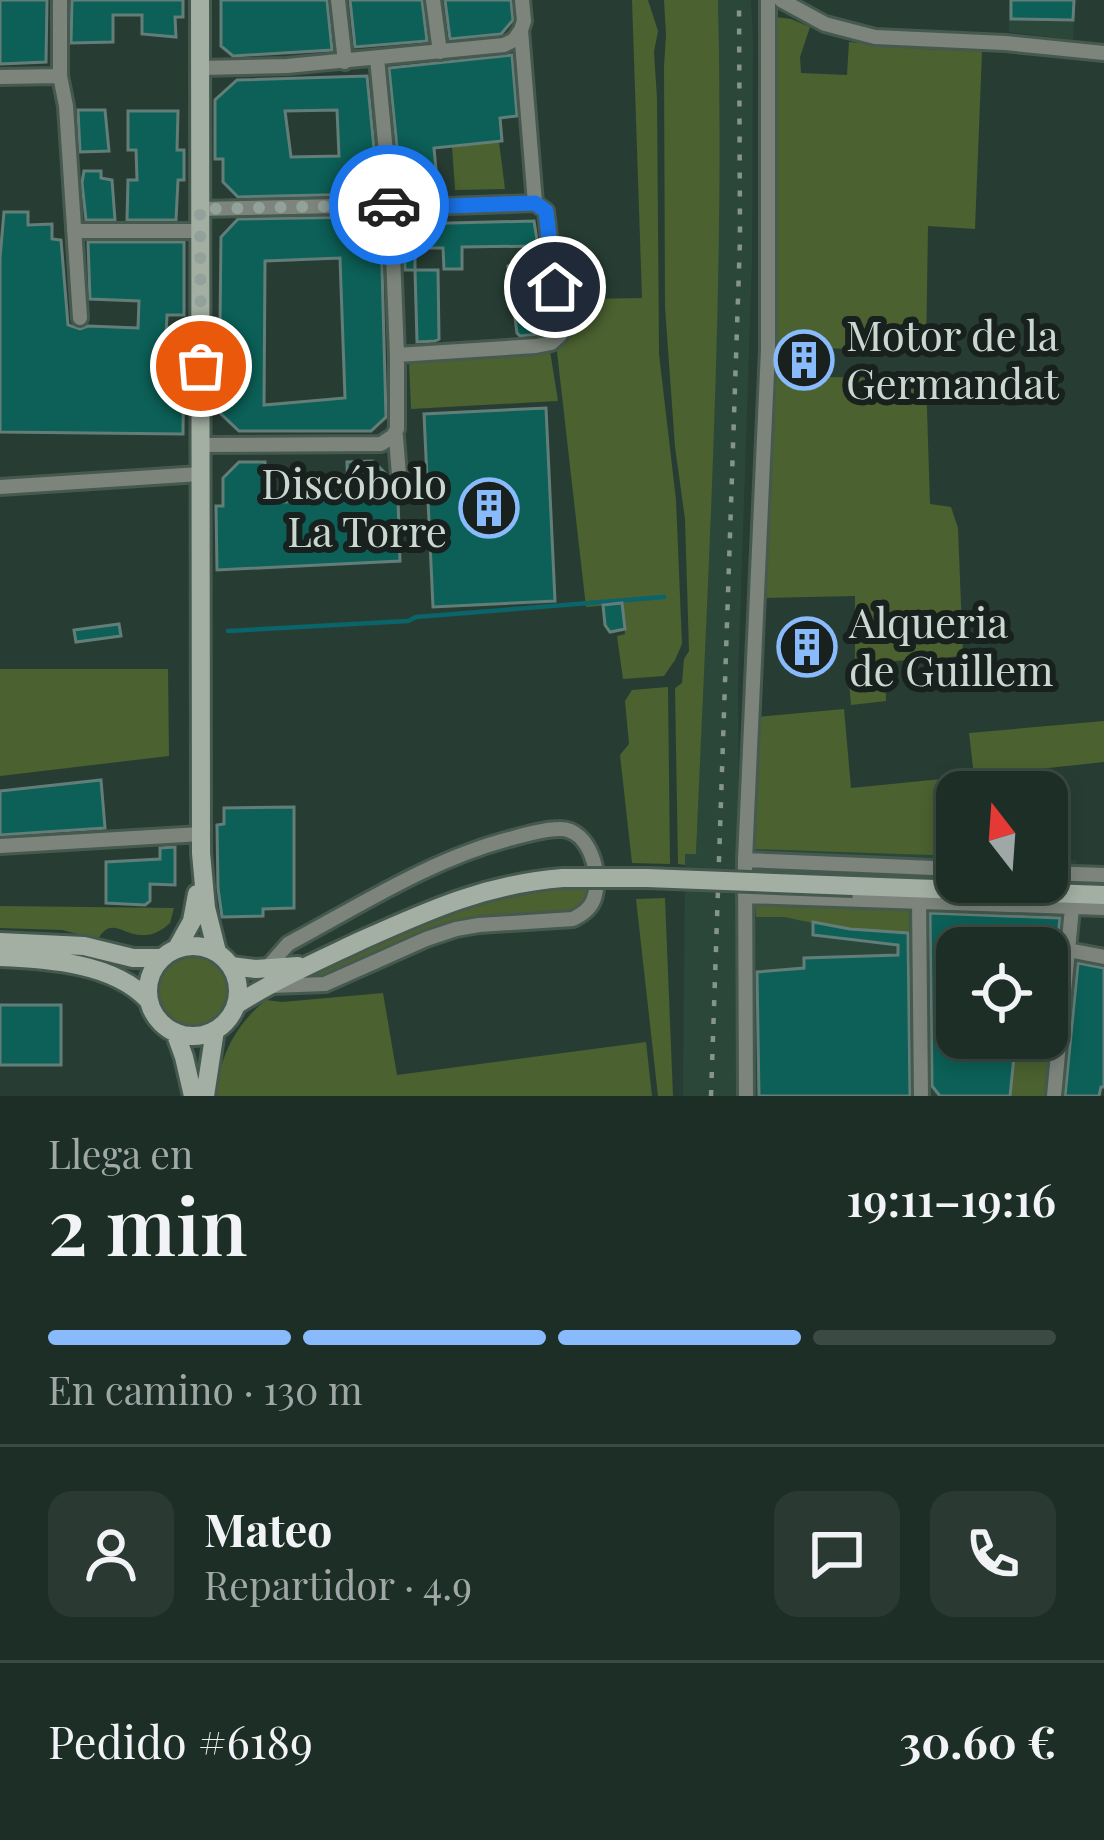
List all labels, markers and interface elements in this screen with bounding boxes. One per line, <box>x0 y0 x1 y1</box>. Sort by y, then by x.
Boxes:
courier <box>329 145 449 265</box>
icon: car <box>356 172 422 238</box>
pin <box>504 236 606 338</box>
icon: home <box>522 254 588 320</box>
place label: Motor de la Germandat <box>846 306 1060 410</box>
pin <box>150 315 252 417</box>
building icon: Motor de la Germandat <box>773 329 835 391</box>
icon: bag <box>168 333 234 399</box>
place label: Discóbolo La Torre <box>261 454 447 558</box>
building icon: Discóbolo La Torre <box>458 477 520 539</box>
place label: Alqueria de Guillem <box>848 593 1054 697</box>
building icon: Alqueria de Guillem <box>776 616 838 678</box>
north arrow <box>936 771 1068 903</box>
map controls <box>936 771 1068 1059</box>
button: locate <box>936 927 1068 1059</box>
text: Llega en <box>48 1127 193 1179</box>
text: 19:11–19:16 <box>846 1168 1056 1228</box>
text: 2 min <box>48 1172 247 1276</box>
text: En camino · 130 m <box>48 1363 363 1415</box>
button: person <box>48 1491 174 1617</box>
button: chat <box>774 1491 900 1617</box>
button: phone <box>930 1491 1056 1617</box>
text: Mateo <box>204 1498 333 1558</box>
text: Repartidor · 4.9 <box>204 1558 472 1610</box>
text: Pedido #6189 <box>48 1710 313 1770</box>
text: 30.60 € <box>899 1710 1056 1770</box>

